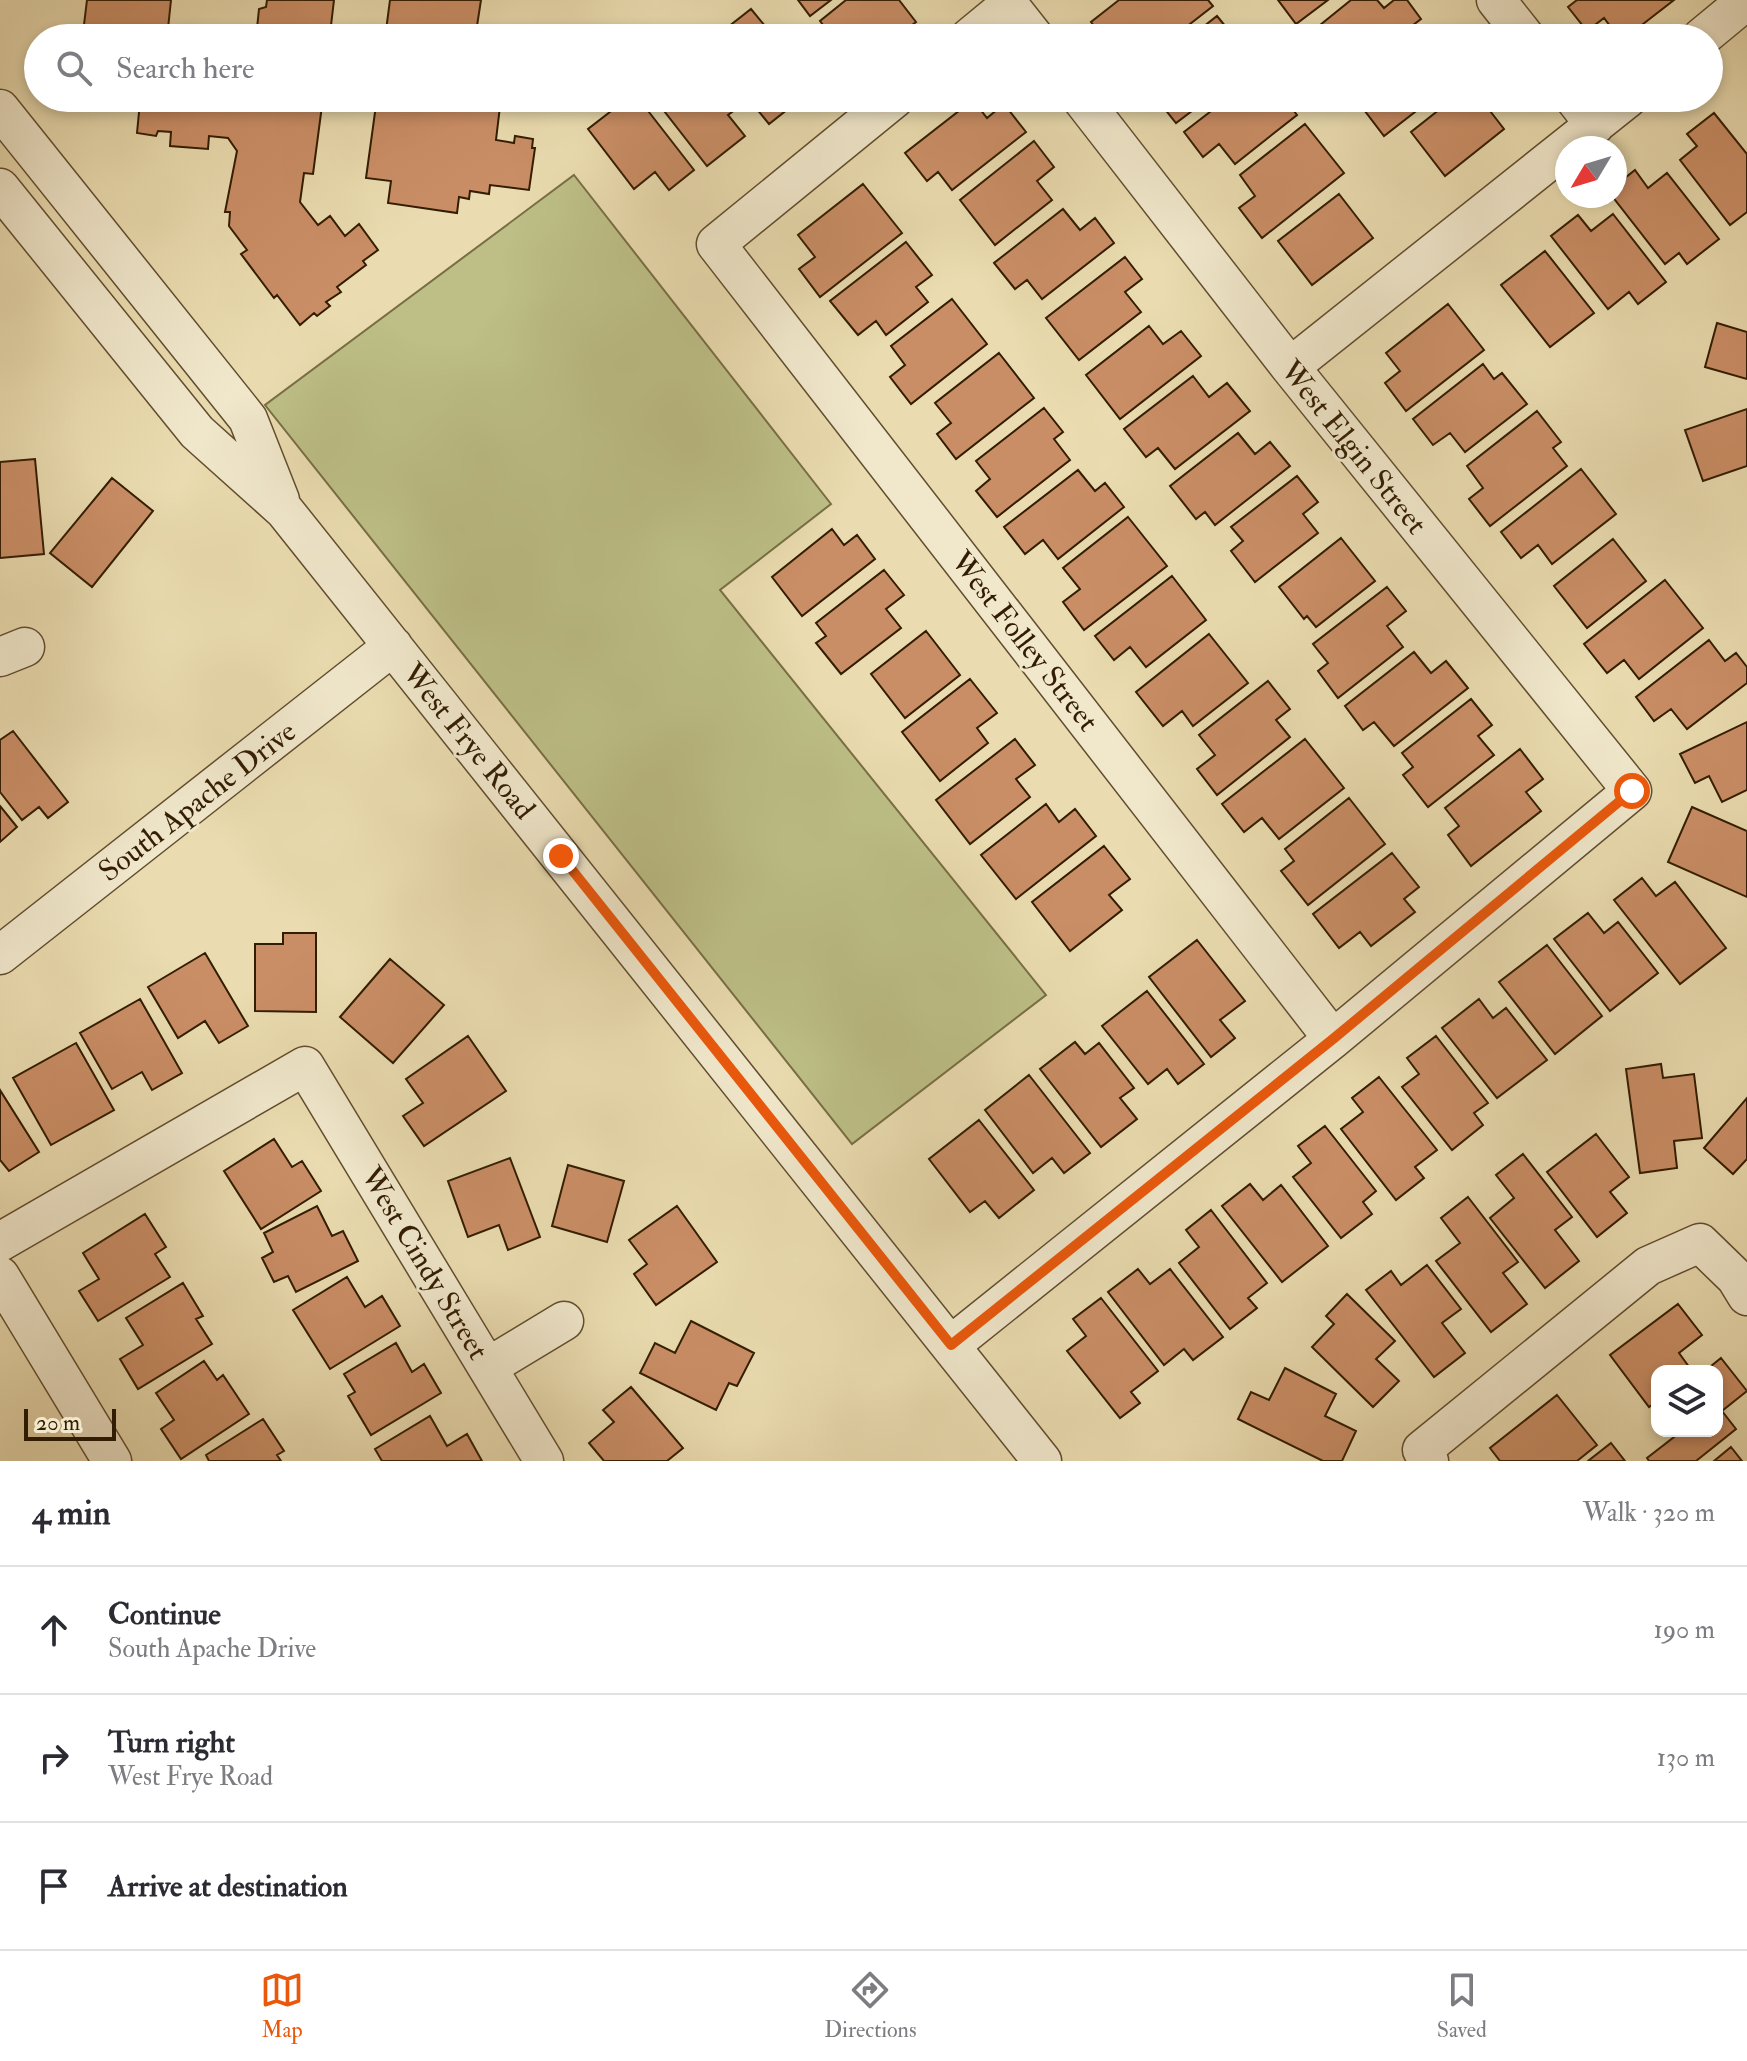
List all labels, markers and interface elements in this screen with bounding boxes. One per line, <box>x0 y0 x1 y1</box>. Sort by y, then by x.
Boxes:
search box <box>24 24 1723 112</box>
icon: search <box>52 46 96 90</box>
text: Search here <box>116 50 255 87</box>
north arrow <box>1555 136 1627 208</box>
street label: West Elgin Street <box>1272 352 1435 542</box>
street label: West Folley Street <box>942 543 1107 739</box>
street label: West Frye Road <box>394 655 543 827</box>
street label: South Apache Drive <box>91 713 303 890</box>
route start <box>1614 773 1650 809</box>
route end <box>543 838 579 874</box>
street label: West Cindy Street <box>352 1159 497 1367</box>
map controls <box>1651 1365 1723 1437</box>
button: layers <box>1651 1365 1723 1437</box>
scale bar <box>24 1405 116 1441</box>
text: 20 m <box>36 1409 80 1437</box>
text: 4 min <box>32 1492 110 1535</box>
text: Walk · 320 m <box>1583 1497 1715 1529</box>
text: Continue <box>108 1596 221 1633</box>
icon: ahead <box>32 1608 76 1652</box>
text: 190 m <box>1654 1614 1715 1646</box>
text: South Apache Drive <box>108 1633 316 1665</box>
text: Turn right <box>108 1724 235 1761</box>
icon: right <box>32 1736 76 1780</box>
text: 130 m <box>1657 1742 1715 1774</box>
text: West Frye Road <box>108 1761 273 1793</box>
icon: arrive <box>32 1864 76 1908</box>
text: Arrive at destination <box>108 1868 348 1905</box>
tab: Map <box>260 1968 304 2044</box>
tab: Directions <box>824 1968 917 2044</box>
tab: Saved <box>1437 1968 1487 2044</box>

